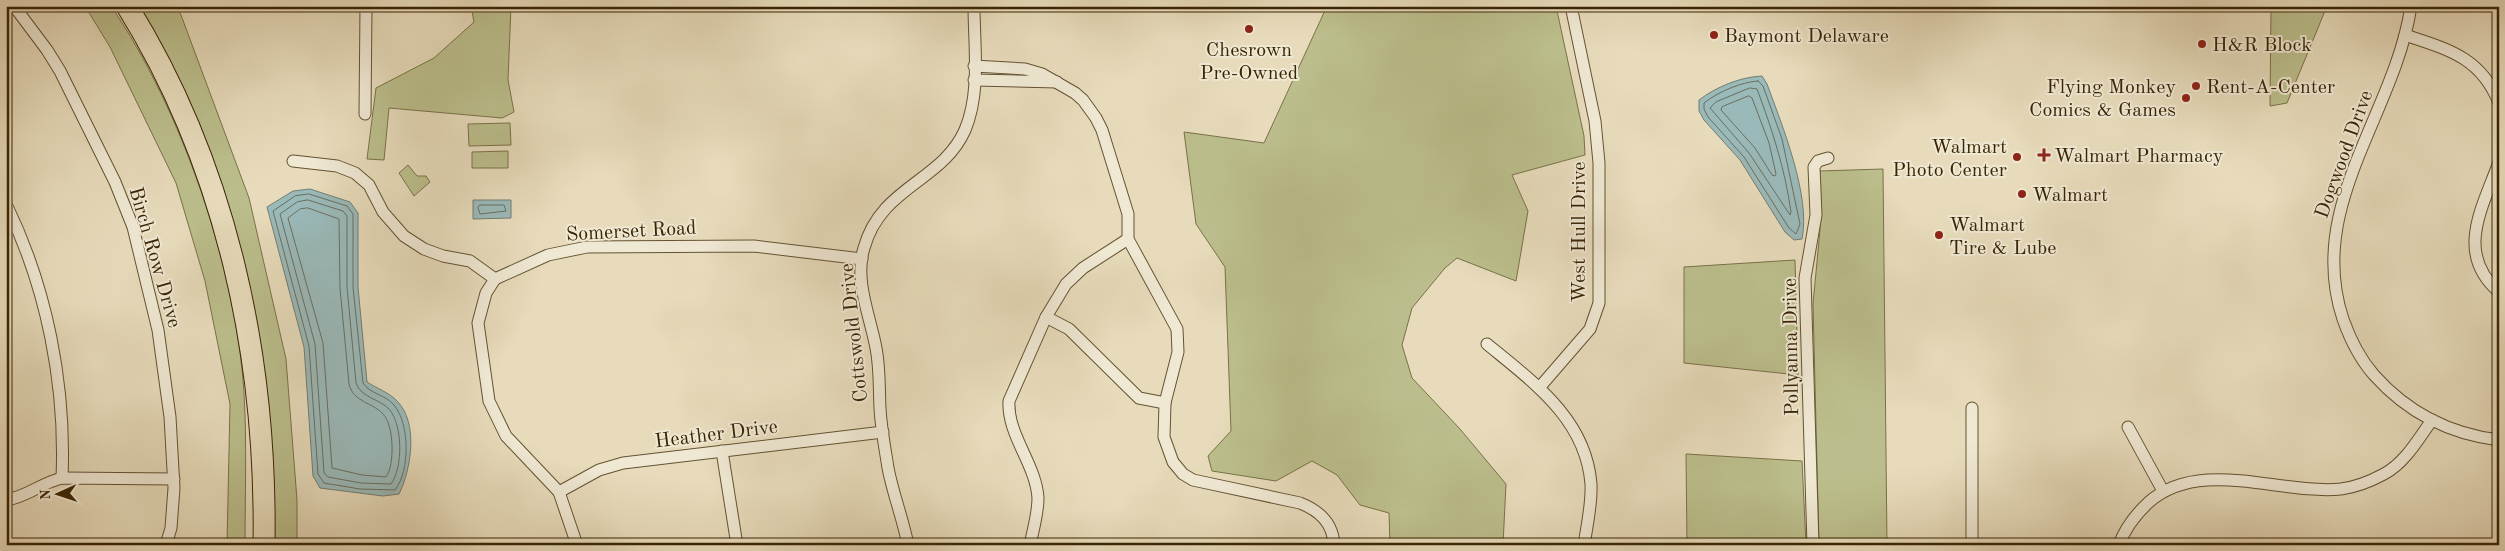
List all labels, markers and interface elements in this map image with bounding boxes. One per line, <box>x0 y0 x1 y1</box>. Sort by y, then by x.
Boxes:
marker: Chesrown Pre-Owned <box>1243 23 1255 35</box>
place label: Baymont Delaware <box>1724 27 1889 47</box>
marker: Baymont Delaware <box>1708 29 1720 41</box>
place label: H&R Block <box>2212 36 2312 56</box>
marker: H&R Block <box>2196 38 2208 50</box>
place label: Chesrown Pre-Owned <box>1200 41 1298 84</box>
place label: Flying Monkey Comics & Games <box>2029 78 2176 121</box>
place label: Rent-A-Center <box>2206 78 2335 98</box>
marker: Rent-A-Center <box>2190 80 2202 92</box>
street label: Dogwood Drive <box>2312 88 2377 221</box>
marker: Flying Monkey Comics & Games <box>2180 92 2192 104</box>
place label: Walmart Photo Center <box>1892 138 2007 181</box>
place label: Walmart Pharmacy <box>2054 147 2224 167</box>
marker: Walmart Pharmacy <box>2038 149 2050 161</box>
marker: Walmart Photo Center <box>2011 151 2023 163</box>
street label: West Hull Drive <box>1570 162 1590 302</box>
street label: Birch Row Drive <box>124 185 184 330</box>
place label: Walmart <box>2032 186 2108 206</box>
marker: Walmart <box>2016 188 2028 200</box>
place label: Walmart Tire & Lube <box>1949 216 2057 259</box>
street label: Somerset Road <box>565 219 697 245</box>
marker: Walmart Tire & Lube <box>1933 229 1945 241</box>
street label: Cottswold Drive <box>838 262 872 403</box>
street label: Pollyanna Drive <box>1781 278 1803 416</box>
street label: Heather Drive <box>654 418 779 452</box>
north arrow <box>32 468 82 518</box>
text: N <box>39 489 53 500</box>

